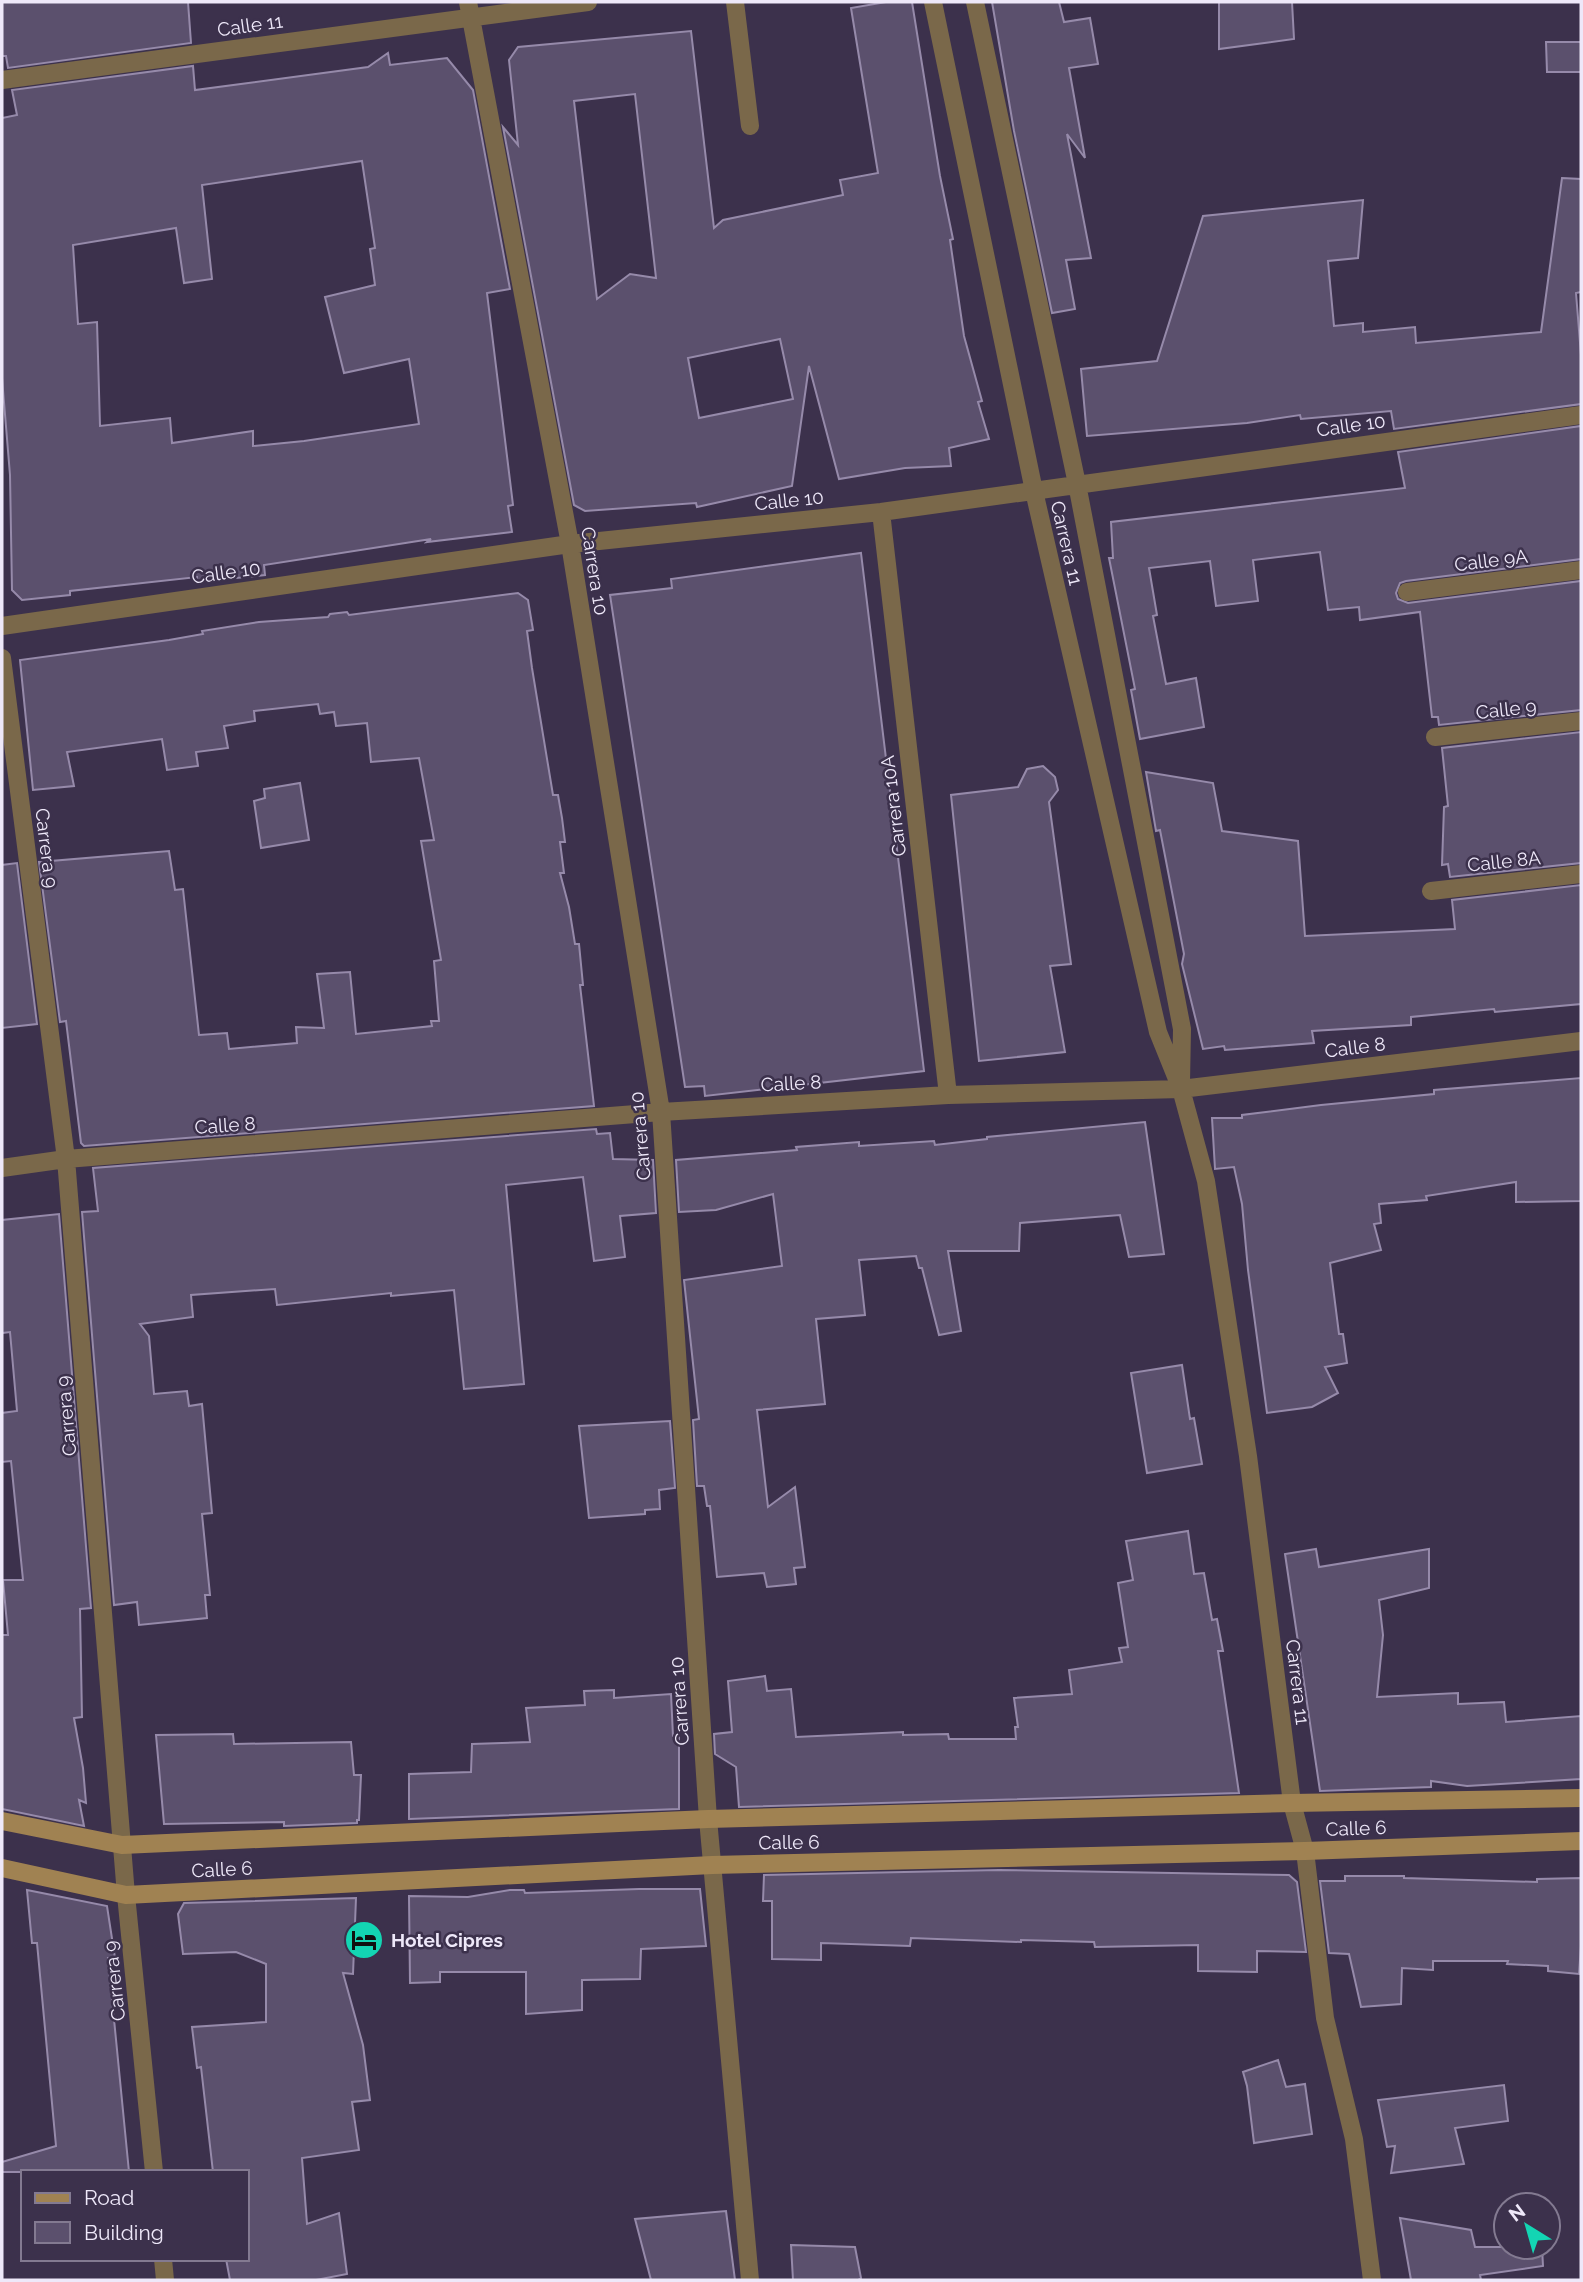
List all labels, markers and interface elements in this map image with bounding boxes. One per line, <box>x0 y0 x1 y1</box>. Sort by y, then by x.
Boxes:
street label: Calle 11 <box>216 10 284 40</box>
street label: Calle 10 <box>1315 409 1387 441</box>
street label: Calle 10 <box>753 485 825 515</box>
street label: Carrera 11 <box>1047 499 1087 587</box>
street label: Carrera 10 <box>577 525 613 617</box>
street label: Calle 9A <box>1453 545 1529 575</box>
street label: Calle 10 <box>190 556 262 588</box>
street label: Calle 9 <box>1475 695 1537 723</box>
street label: Carrera 10A <box>876 754 910 858</box>
street label: Carrera 9 <box>31 807 63 889</box>
street label: Calle 8A <box>1466 846 1542 876</box>
street label: Calle 8 <box>1323 1032 1387 1062</box>
street label: Calle 8 <box>760 1070 822 1096</box>
street label: Carrera 10 <box>625 1091 655 1181</box>
street label: Calle 8 <box>194 1112 256 1138</box>
street label: Carrera 9 <box>52 1375 80 1457</box>
street label: Carrera 11 <box>1282 1638 1314 1726</box>
street label: Carrera 10 <box>665 1656 693 1746</box>
street label: Calle 6 <box>1325 1816 1387 1840</box>
street label: Calle 6 <box>758 1830 820 1854</box>
street label: Calle 6 <box>191 1856 253 1882</box>
hotel icon: Hotel Cipres <box>343 1919 385 1961</box>
place label: Hotel Cipres <box>391 1929 503 1951</box>
street label: Carrera 9 <box>99 1940 129 2022</box>
legend <box>21 2170 248 2261</box>
text: Road <box>84 2185 134 2210</box>
north arrow <box>1492 2191 1562 2261</box>
text: N <box>1504 2199 1529 2226</box>
text: Building <box>84 2220 164 2245</box>

